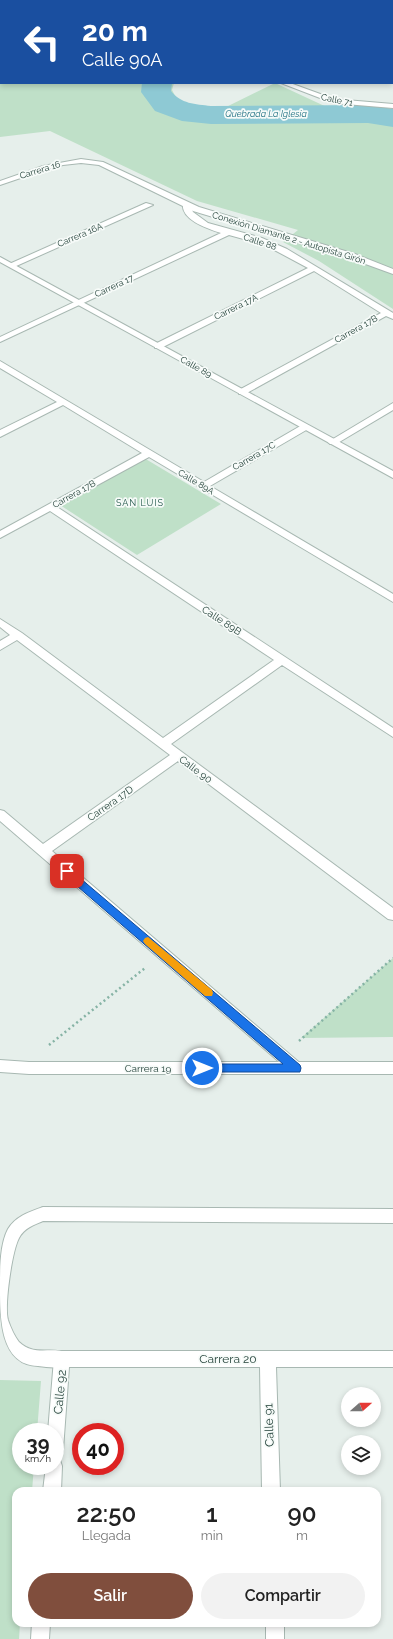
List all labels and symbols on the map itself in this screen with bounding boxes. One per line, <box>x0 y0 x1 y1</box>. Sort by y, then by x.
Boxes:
street label: Calle 71 <box>320 92 354 108</box>
water label: Quebrada La Iglesia <box>225 109 307 119</box>
street label: Carrera 16 <box>18 159 62 181</box>
street label: Conexión Diamante 2 - Autopista Girón <box>211 210 367 266</box>
street label: Carrera 16A <box>56 221 104 249</box>
street label: Calle 88 <box>242 232 278 252</box>
street label: Carrera 17 <box>93 273 135 299</box>
street label: Carrera 17A <box>213 292 259 322</box>
street label: Carrera 17B <box>333 313 379 345</box>
street label: Calle 89 <box>179 354 213 380</box>
street label: Carrera 17C <box>231 440 277 472</box>
street label: Calle 89A <box>176 467 216 497</box>
street label: Carrera 17B <box>51 478 97 510</box>
district label: SAN LUIS <box>116 498 164 508</box>
street label: Calle 89B <box>200 604 244 637</box>
street label: Calle 90 <box>177 754 214 785</box>
street label: Carrera 17D <box>85 784 135 823</box>
pin <box>50 854 84 888</box>
position arrow <box>181 1047 223 1089</box>
street label: Carrera 19 <box>125 1063 171 1074</box>
street label: Carrera 20 <box>199 1352 257 1366</box>
street label: Calle 92 <box>51 1369 69 1415</box>
north arrow <box>341 1387 381 1427</box>
street label: Calle 91 <box>261 1403 277 1447</box>
speed limit sign: 40 <box>72 1423 124 1475</box>

